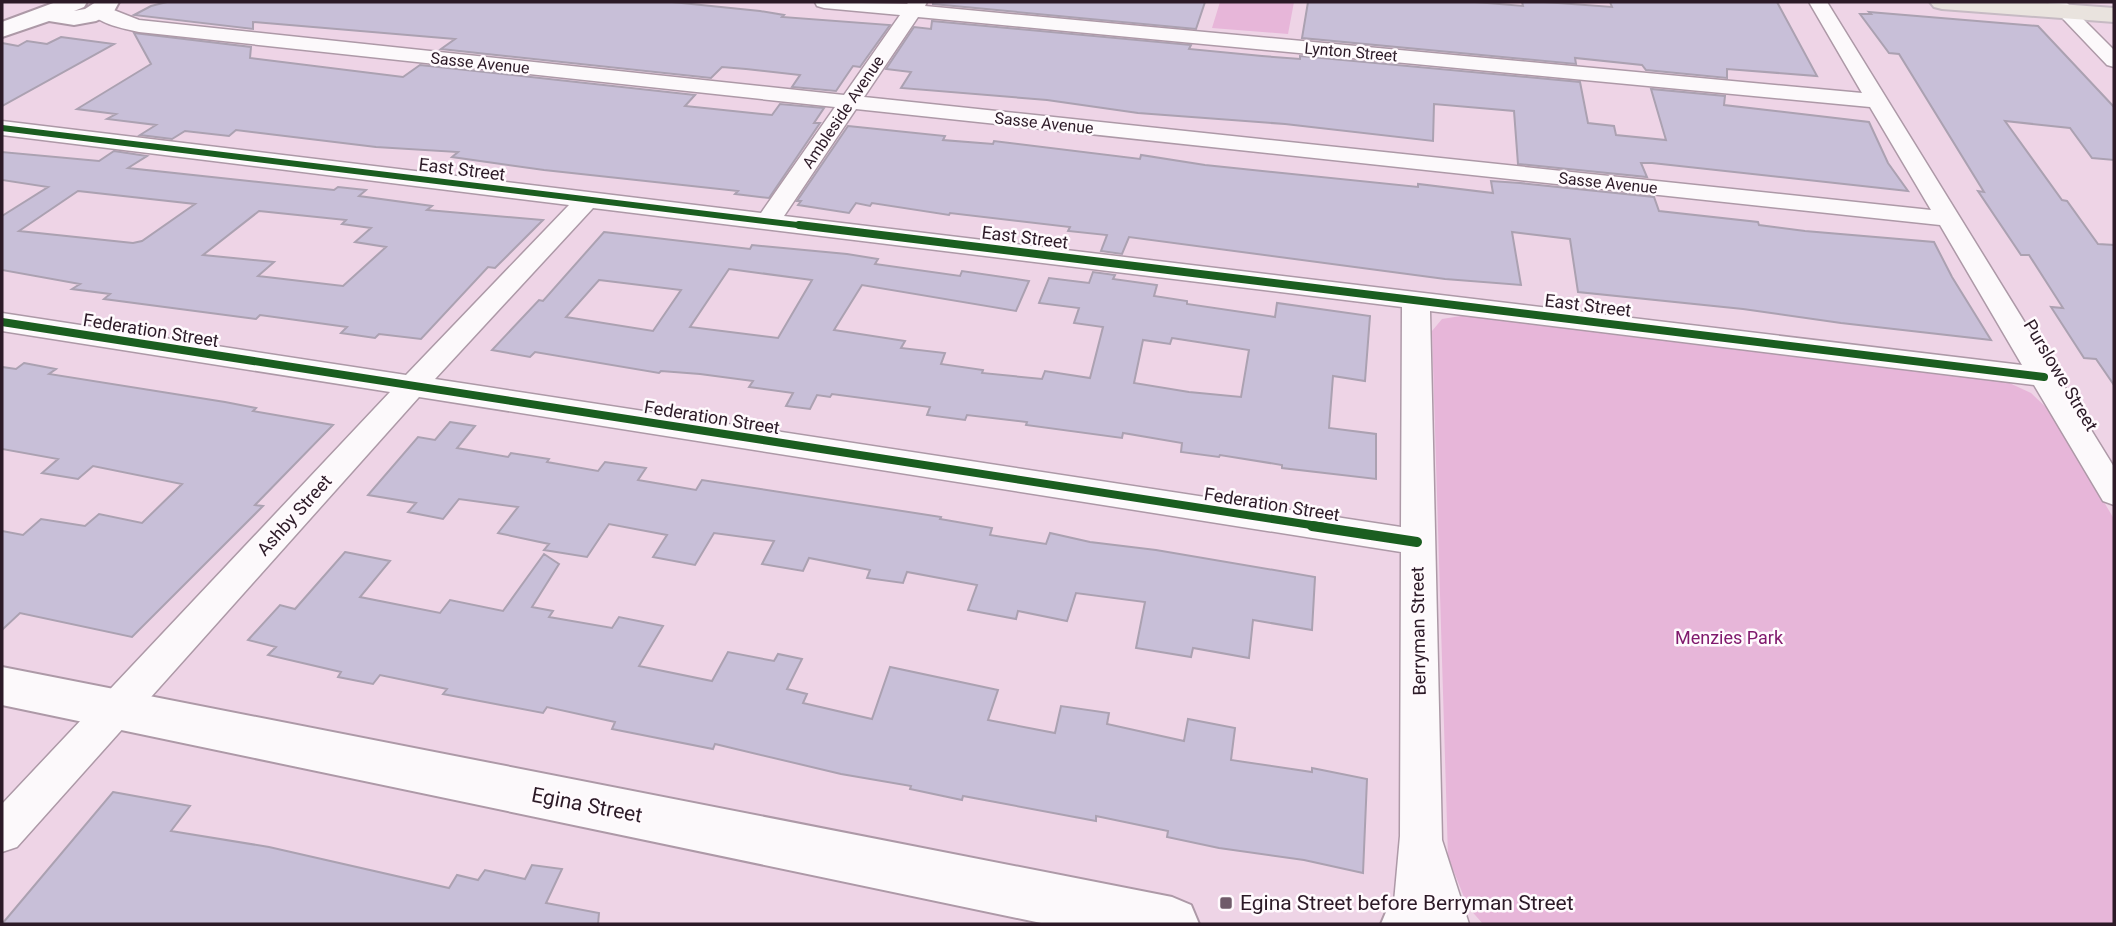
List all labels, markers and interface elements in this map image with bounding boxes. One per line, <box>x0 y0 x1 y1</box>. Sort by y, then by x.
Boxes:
street label: Lynton Street <box>1304 38 1398 66</box>
street label: Sasse Avenue <box>430 48 530 78</box>
street label: Ambleside Avenue <box>798 52 888 172</box>
street label: Sasse Avenue <box>994 108 1094 138</box>
street label: East Street <box>417 153 507 185</box>
street label: Sasse Avenue <box>1558 168 1658 198</box>
street label: East Street <box>980 221 1070 253</box>
street label: East Street <box>1543 289 1633 321</box>
street label: Federation Street <box>82 309 220 351</box>
street label: Purslowe Street <box>2019 315 2103 435</box>
street label: Federation Street <box>643 396 781 438</box>
street label: Ashby Street <box>252 470 336 560</box>
street label: Federation Street <box>1203 483 1341 525</box>
street label: Berryman Street <box>1406 566 1430 696</box>
park label: Menzies Park <box>1675 627 1784 648</box>
street label: Egina Street <box>530 783 645 828</box>
place label: Egina Street before Berryman Street <box>1240 891 1574 915</box>
marker: Egina Street before Berryman Street <box>1218 895 1234 911</box>

